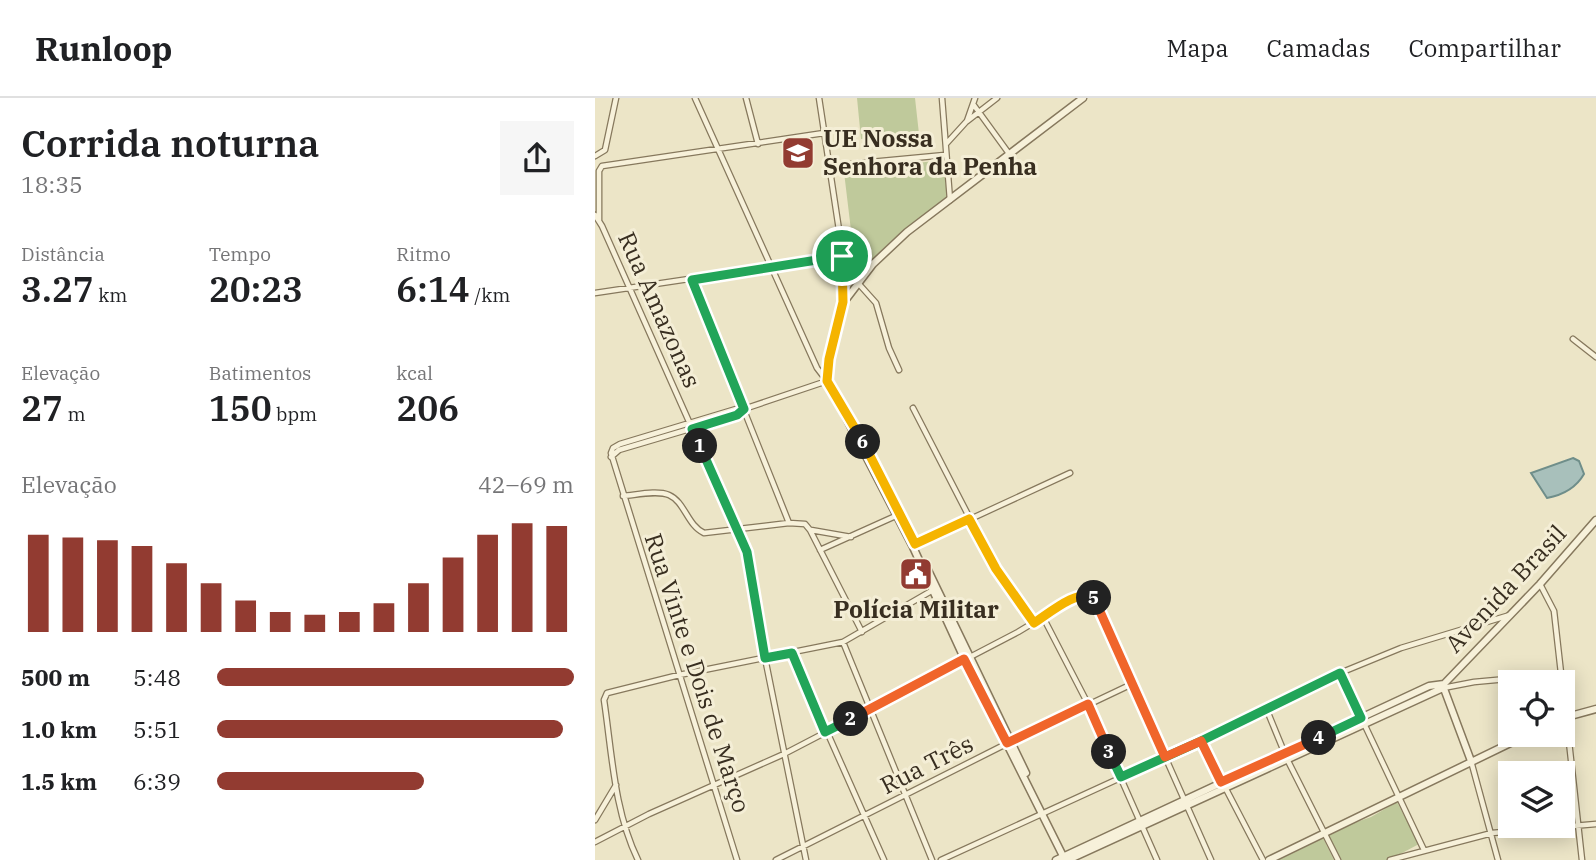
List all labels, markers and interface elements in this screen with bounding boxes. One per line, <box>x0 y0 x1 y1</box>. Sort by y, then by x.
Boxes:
text: Runloop <box>35 27 173 70</box>
text: Mapa <box>1166 32 1229 64</box>
text: Camadas <box>1267 32 1370 64</box>
text: Compartilhar <box>1408 32 1561 64</box>
text: Corrida noturna <box>21 118 320 167</box>
button: share <box>500 121 574 195</box>
place label: UE Nossa Senhora da Penha <box>823 122 1038 182</box>
school or university icon: UE Nossa Senhora da Penha <box>779 134 817 172</box>
text: 18:35 <box>21 169 83 199</box>
pin <box>812 226 872 286</box>
street label: Rua Amazonas <box>611 227 709 393</box>
icon: arrive <box>823 237 861 275</box>
text: Distância <box>21 242 105 266</box>
text: Tempo <box>209 242 271 266</box>
text: Ritmo <box>396 242 451 266</box>
text: 3.27 <box>21 266 94 312</box>
text: 20:23 <box>209 266 303 312</box>
text: 6:14 <box>396 266 470 312</box>
text: km <box>94 283 127 307</box>
text: /km <box>470 283 510 307</box>
text: Elevação <box>21 361 100 385</box>
text: Batimentos <box>209 361 311 385</box>
text: kcal <box>396 361 433 385</box>
text: 27 <box>21 385 63 431</box>
text: 150 <box>209 385 272 431</box>
text: 206 <box>396 385 459 431</box>
text: m <box>63 402 86 426</box>
text: bpm <box>272 402 317 426</box>
pin: 6 <box>845 424 881 460</box>
pin: 1 <box>683 428 717 464</box>
text: 6 <box>857 429 868 453</box>
text: 1 <box>694 433 705 457</box>
text: Elevação <box>21 469 117 499</box>
text: 42–69 m <box>478 469 574 499</box>
street label: Avenida Brasil <box>1438 518 1573 659</box>
street label: Rua Vinte e Dois de Março <box>638 529 758 816</box>
public building icon: Polícia Militar <box>897 555 935 593</box>
pin: 5 <box>1077 580 1111 616</box>
text: 5 <box>1088 585 1099 609</box>
place label: Polícia Militar <box>833 593 999 625</box>
text: 500 m <box>21 662 90 692</box>
text: 5:48 <box>133 662 181 692</box>
map controls <box>1498 670 1575 838</box>
button: locate <box>1498 670 1575 747</box>
pin: 2 <box>833 702 869 736</box>
text: 2 <box>845 706 856 730</box>
text: 1.0 km <box>21 714 97 744</box>
text: 5:51 <box>133 714 181 744</box>
pin: 4 <box>1301 720 1337 756</box>
text: 4 <box>1313 725 1324 749</box>
street label: Rua Três <box>875 727 978 801</box>
pin: 3 <box>1091 734 1127 770</box>
text: 3 <box>1103 739 1114 763</box>
button: layers <box>1498 761 1575 838</box>
text: 1.5 km <box>21 766 97 796</box>
text: 6:39 <box>133 766 181 796</box>

